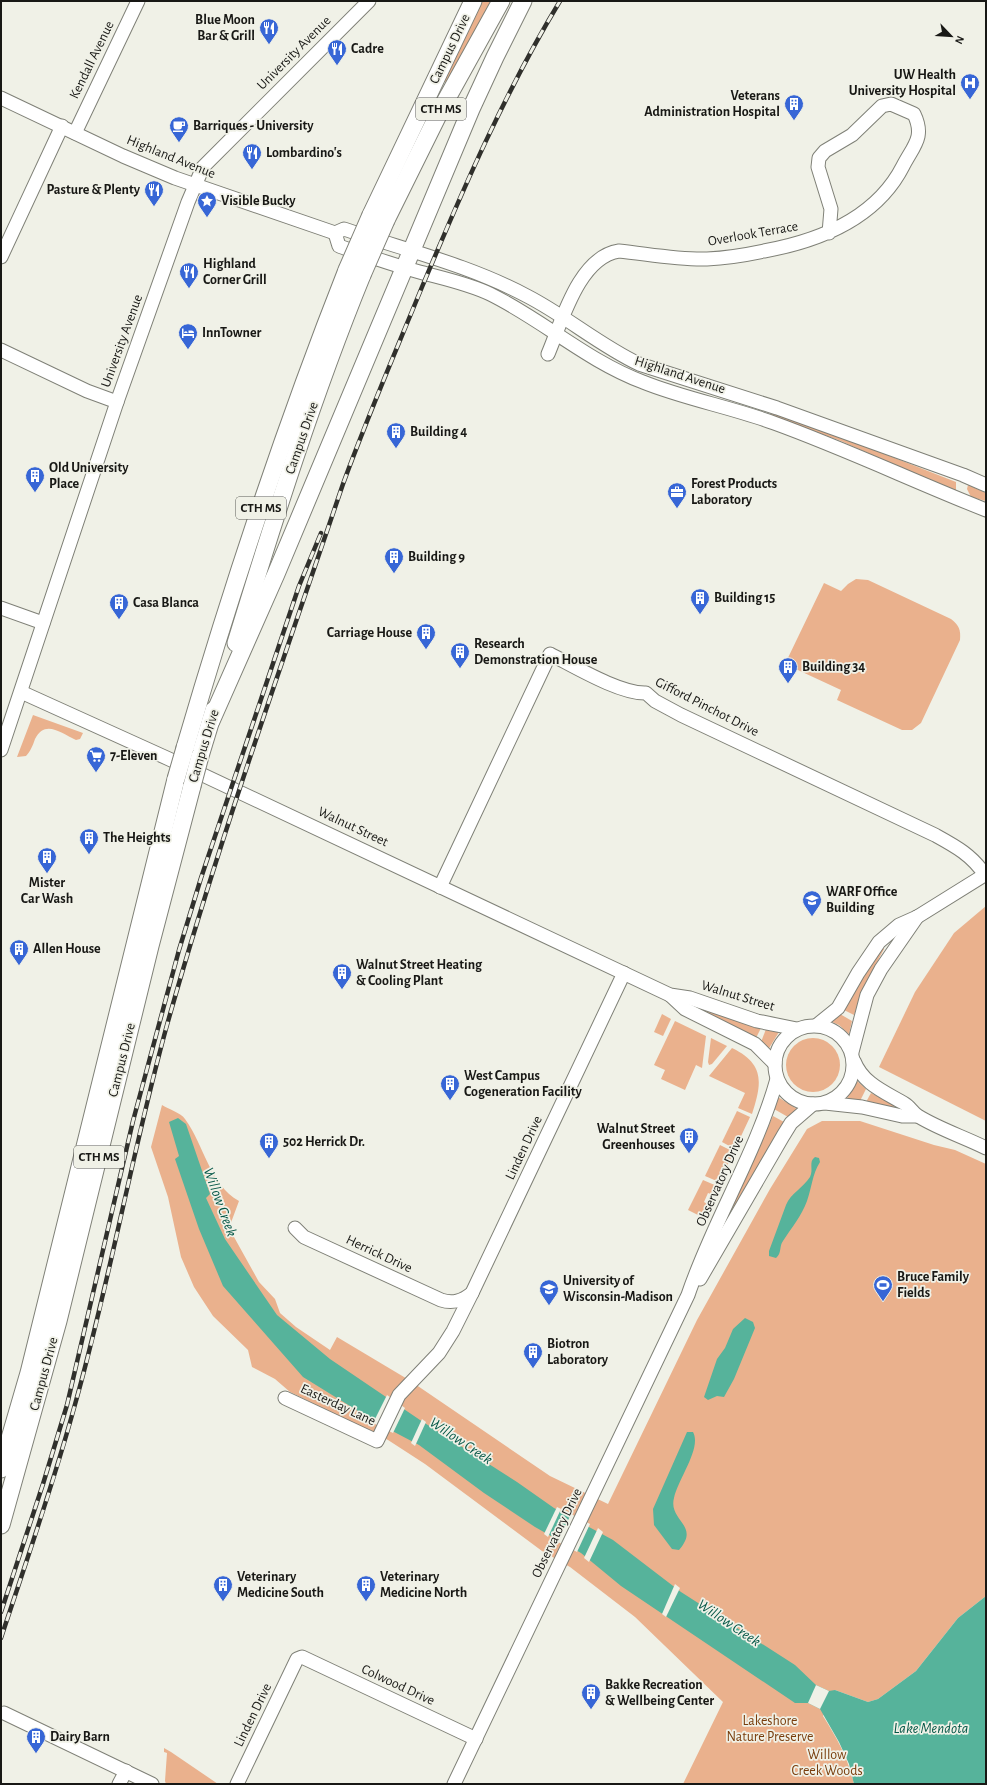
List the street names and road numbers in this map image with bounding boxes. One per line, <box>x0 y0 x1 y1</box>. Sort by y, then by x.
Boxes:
street label: Campus Drive <box>427 12 473 86</box>
street label: University Avenue <box>254 13 334 93</box>
street label: Kendall Avenue <box>67 19 117 101</box>
road number: CTH MS <box>416 98 466 120</box>
street label: Highland Avenue <box>125 133 217 181</box>
street label: Overlook Terrace <box>707 219 799 249</box>
street label: University Avenue <box>99 293 145 389</box>
street label: Highland Avenue <box>633 354 727 396</box>
street label: Campus Drive <box>283 400 321 476</box>
road number: CTH MS <box>236 497 286 519</box>
street label: Gifford Pinchot Drive <box>653 675 761 739</box>
street label: Campus Drive <box>186 708 222 784</box>
street label: Walnut Street <box>316 805 391 850</box>
street label: Walnut Street <box>700 978 777 1014</box>
street label: Campus Drive <box>106 1022 138 1098</box>
street label: Linden Drive <box>503 1114 545 1182</box>
street label: Observatory Drive <box>694 1134 746 1228</box>
road number: CTH MS <box>74 1146 124 1168</box>
street label: Herrick Drive <box>344 1233 414 1275</box>
street label: Campus Drive <box>27 1336 61 1412</box>
street label: Easterday Lane <box>298 1382 378 1428</box>
street label: Observatory Drive <box>529 1486 585 1580</box>
street label: Colwood Drive <box>359 1662 437 1708</box>
street label: Linden Drive <box>232 1681 274 1749</box>

